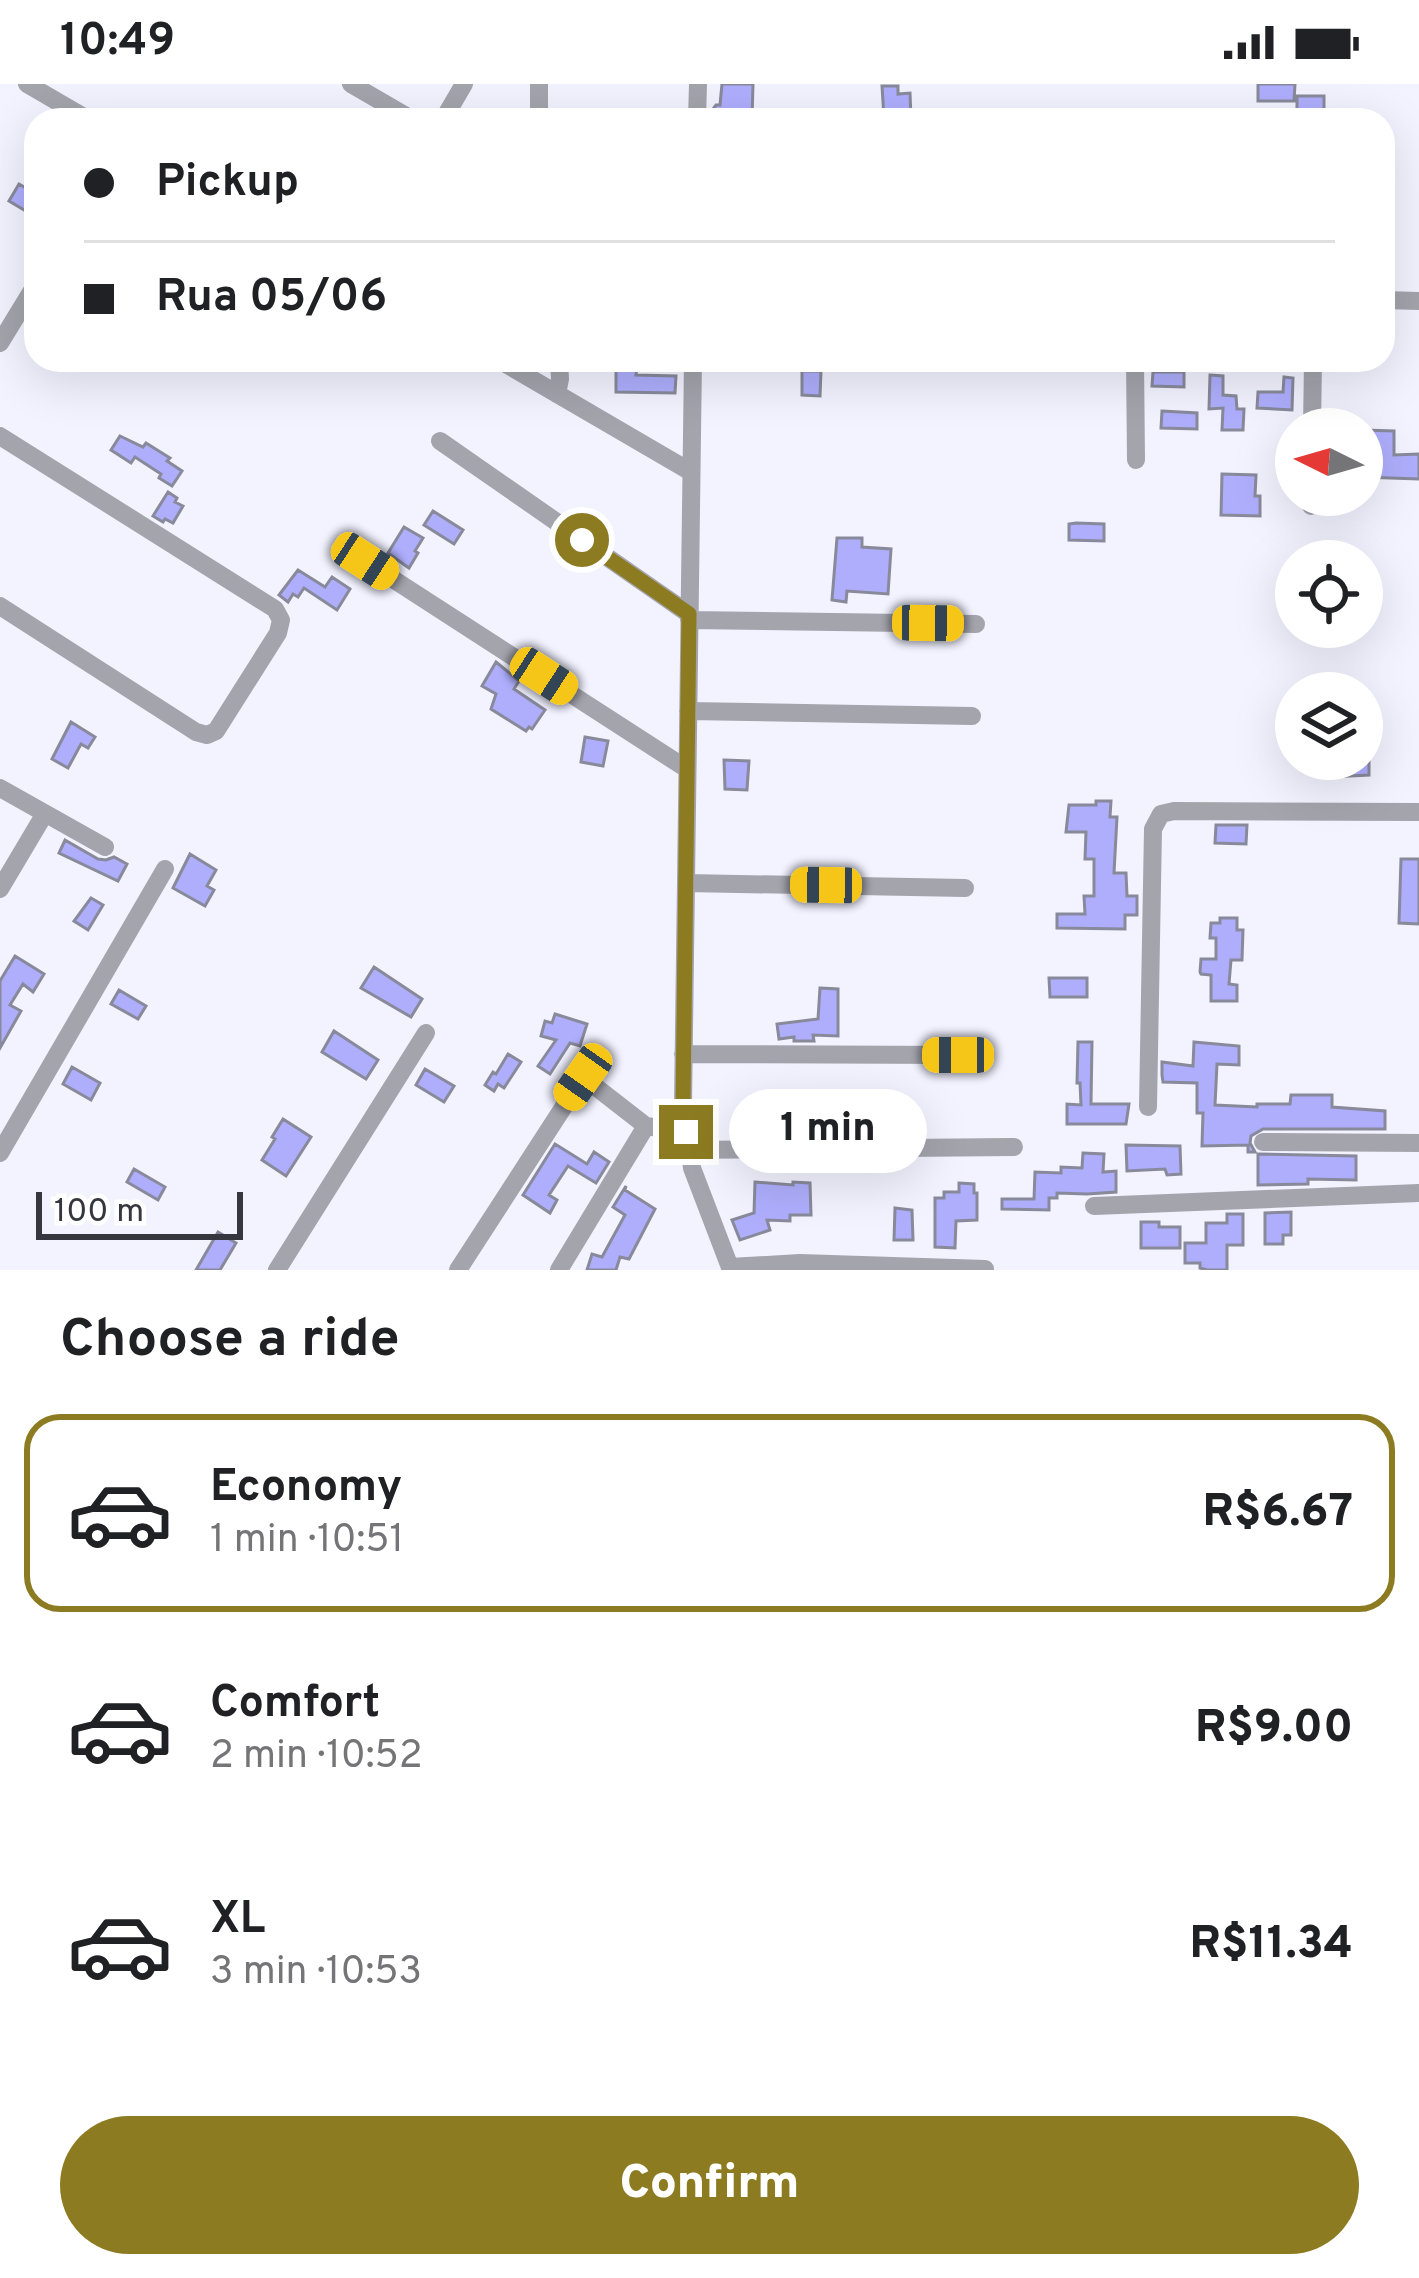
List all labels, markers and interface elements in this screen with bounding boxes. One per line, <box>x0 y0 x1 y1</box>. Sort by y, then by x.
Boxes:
text: 10:49 <box>60 14 175 71</box>
text: Pickup <box>156 155 299 212</box>
text: Rua 05/06 <box>156 270 387 327</box>
north arrow <box>1275 408 1383 516</box>
map controls <box>1275 408 1383 780</box>
route start <box>555 513 609 567</box>
car <box>325 526 405 596</box>
button: locate <box>1275 540 1383 648</box>
car <box>892 604 964 642</box>
car <box>504 641 584 711</box>
button: layers <box>1275 672 1383 780</box>
car <box>790 866 862 904</box>
car <box>548 1037 618 1117</box>
car <box>922 1037 994 1073</box>
callout: 1 min <box>728 1090 926 1174</box>
route end <box>659 1105 713 1159</box>
text: 1 min <box>780 1106 876 1155</box>
scale bar <box>36 1186 243 1239</box>
text: 100 m <box>54 1192 144 1234</box>
text: Choose a ride <box>60 1307 400 1376</box>
icon: car <box>66 1459 174 1567</box>
text: Economy <box>210 1460 402 1517</box>
text: R$6.67 <box>1202 1485 1353 1542</box>
text: 1 min · 10:51 <box>210 1517 404 1566</box>
icon: car <box>66 1675 174 1783</box>
text: Comfort <box>210 1676 380 1733</box>
text: R$9.00 <box>1195 1701 1353 1758</box>
text: 2 min · 10:52 <box>210 1733 423 1782</box>
icon: car <box>66 1891 174 1999</box>
text: XL <box>210 1892 265 1949</box>
text: R$11.34 <box>1190 1917 1353 1974</box>
text: 3 min · 10:53 <box>210 1949 422 1998</box>
button: Confirm <box>60 2116 1359 2254</box>

